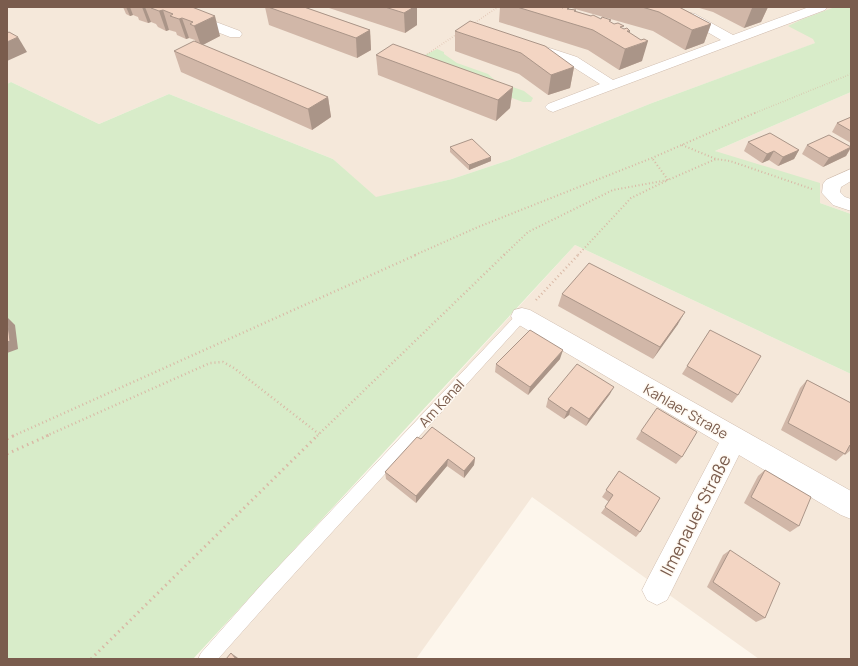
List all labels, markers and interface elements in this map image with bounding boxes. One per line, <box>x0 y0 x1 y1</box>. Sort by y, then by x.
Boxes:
street label: Am Kanal <box>414 375 468 431</box>
street label: Kahlaer Straße <box>640 379 732 443</box>
street label: Ilmenauer Straße <box>654 450 736 580</box>

